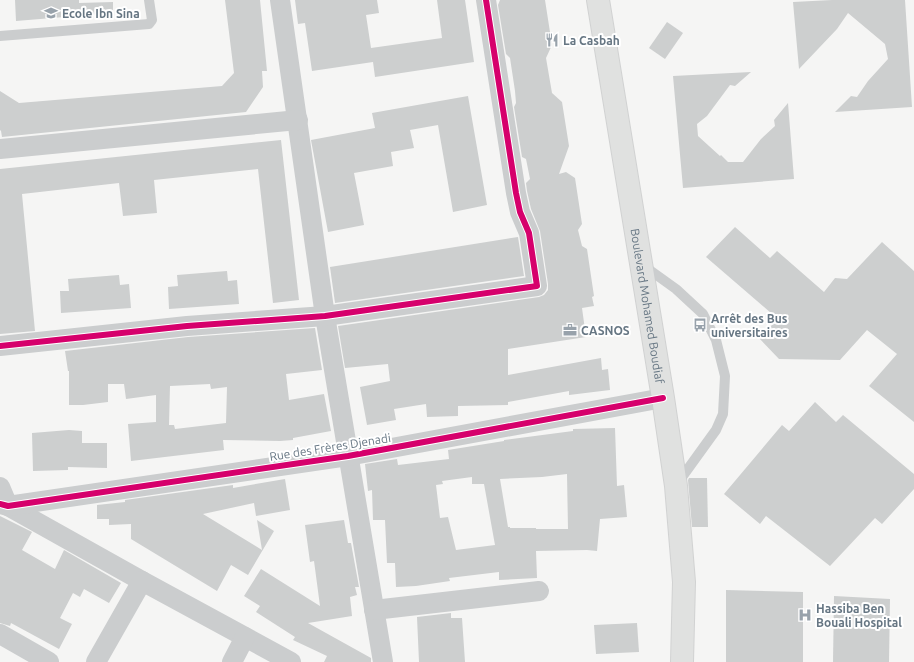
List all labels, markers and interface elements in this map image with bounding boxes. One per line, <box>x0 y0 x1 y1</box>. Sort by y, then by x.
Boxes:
school or university icon: Ecole Ibn Sina <box>43 5 59 21</box>
place label: Ecole Ibn Sina <box>62 7 140 20</box>
restaurant icon: La Casbah <box>544 32 560 48</box>
place label: La Casbah <box>563 34 620 47</box>
street label: Boulevard Mohamed Boudiaf <box>629 227 667 385</box>
place label: Arrêt des Bus universitaires <box>711 312 788 339</box>
bus stop icon: Arrêt des Bus universitaires <box>692 317 708 333</box>
office icon: CASNOS <box>562 322 578 338</box>
place label: CASNOS <box>581 324 630 337</box>
street label: Rue des Frères Djenadi <box>268 431 392 463</box>
place label: Hassiba Ben Bouali Hospital <box>816 602 902 629</box>
hospital icon: Hassiba Ben Bouali Hospital <box>797 607 813 623</box>

